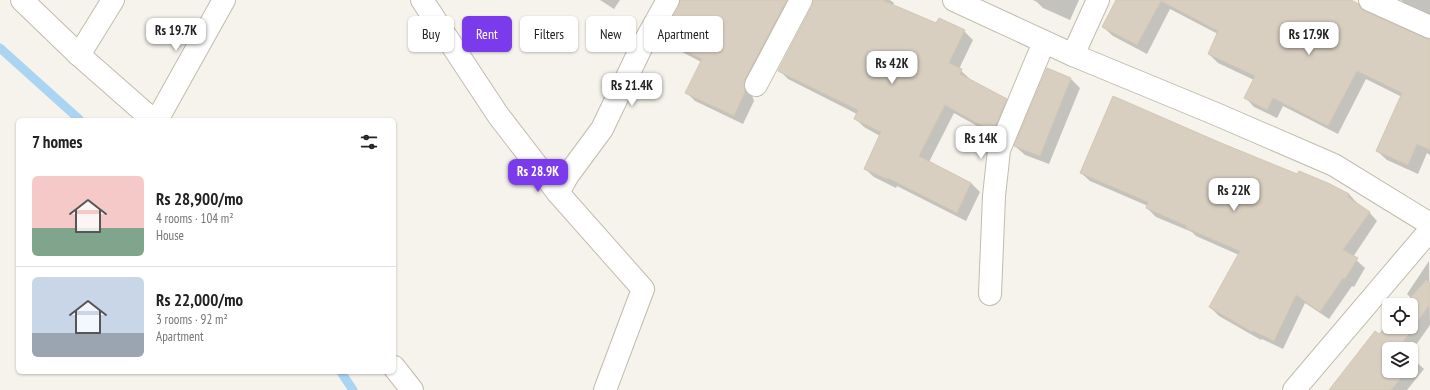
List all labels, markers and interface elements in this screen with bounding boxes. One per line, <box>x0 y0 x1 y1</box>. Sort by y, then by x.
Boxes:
chip: Buy <box>408 16 454 52</box>
chip: Rent <box>462 16 512 52</box>
chip: Filters <box>520 16 578 52</box>
chip: New <box>586 16 636 52</box>
chip: Apartment <box>644 16 723 52</box>
pin: Rs 19.7K <box>135 18 217 52</box>
text: Rs 19.7K <box>155 22 197 39</box>
pin: Rs 17.9K <box>1268 22 1350 56</box>
text: Rs 17.9K <box>1289 26 1329 43</box>
pin: Rs 42K <box>859 51 925 85</box>
text: Rs 42K <box>876 55 908 72</box>
pin: Rs 21.4K <box>591 73 673 107</box>
text: Rs 21.4K <box>611 77 653 94</box>
pin: Rs 14K <box>948 126 1014 160</box>
text: Rs 14K <box>965 130 997 147</box>
text: 7 homes <box>32 131 83 153</box>
icon: filters <box>358 131 380 153</box>
pin: Rs 28.9K <box>497 159 579 193</box>
text: Rs 28.9K <box>517 163 559 180</box>
pin: Rs 22K <box>1201 178 1267 212</box>
text: Rs 22K <box>1218 182 1250 199</box>
text: Rs 28,900/mo <box>156 188 243 210</box>
icon: home <box>64 192 112 240</box>
text: 4 rooms · 104 m² <box>156 210 234 227</box>
text: House <box>156 227 184 244</box>
text: Rs 22,000/mo <box>156 289 243 311</box>
icon: home <box>64 293 112 341</box>
map controls <box>1382 298 1418 378</box>
button: locate <box>1382 298 1418 334</box>
text: 3 rooms · 92 m² <box>156 311 228 328</box>
text: Apartment <box>156 328 204 345</box>
button: layers <box>1382 342 1418 378</box>

